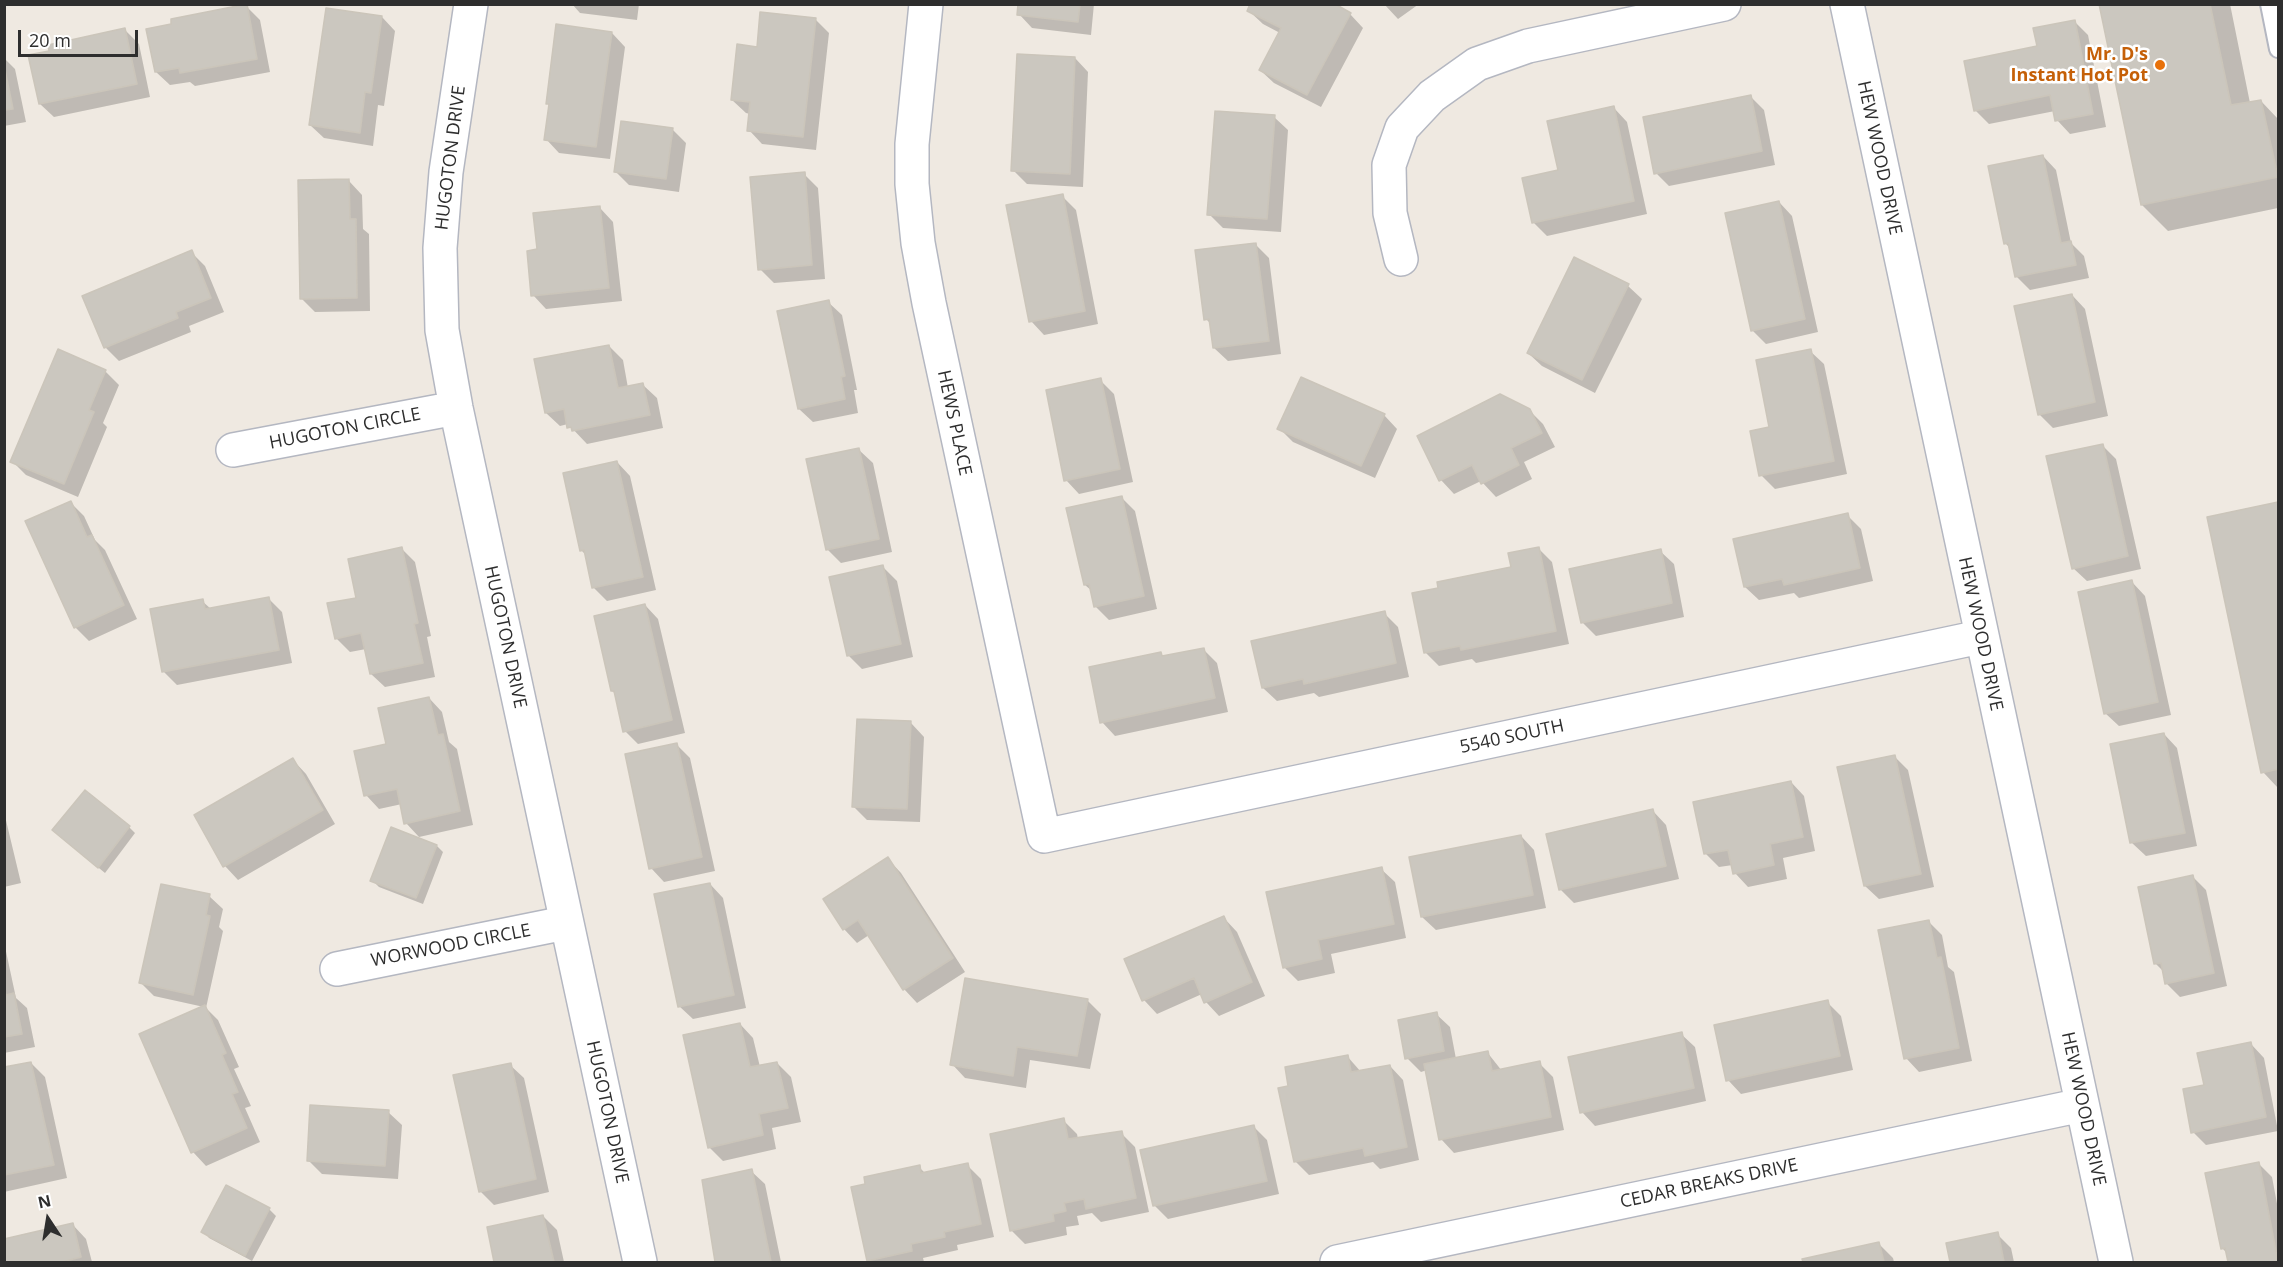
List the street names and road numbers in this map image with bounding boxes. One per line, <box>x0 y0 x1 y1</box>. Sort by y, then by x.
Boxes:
street label: HEW WOOD DRIVE <box>1852 79 1906 237</box>
street label: HUGOTON DRIVE <box>431 84 471 232</box>
street label: HEWS PLACE <box>932 368 976 478</box>
street label: HUGOTON CIRCLE <box>267 404 423 454</box>
street label: HEW WOOD DRIVE <box>1953 555 2007 713</box>
street label: HUGOTON DRIVE <box>479 564 531 710</box>
street label: 5540 SOUTH <box>1458 715 1566 759</box>
street label: WORWOOD CIRCLE <box>369 920 533 972</box>
street label: HEW WOOD DRIVE <box>2056 1030 2110 1188</box>
street label: HUGOTON DRIVE <box>581 1039 633 1185</box>
street label: CEDAR BREAKS DRIVE <box>1618 1155 1800 1213</box>

